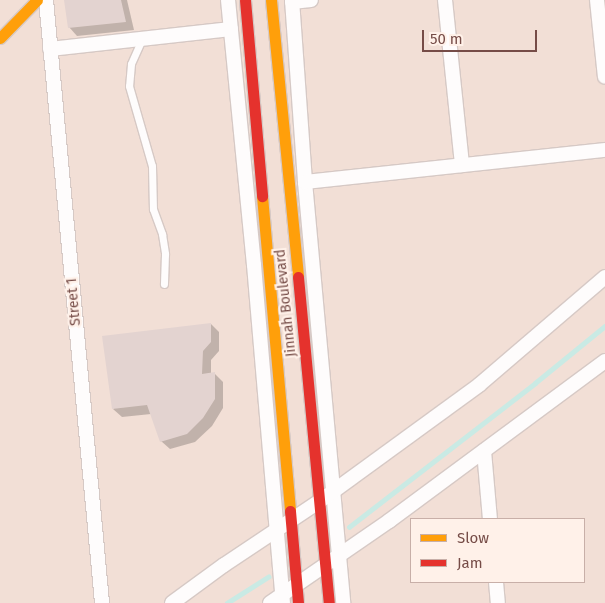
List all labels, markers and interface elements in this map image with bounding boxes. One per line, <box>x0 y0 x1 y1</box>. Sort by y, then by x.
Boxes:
scale bar <box>425 20 540 52</box>
text: 50 m <box>430 30 463 48</box>
street label: Jinnah Boulevard <box>272 248 300 358</box>
street label: Street 1 <box>64 277 84 327</box>
legend <box>410 518 585 583</box>
text: Slow <box>457 529 489 547</box>
text: Jam <box>457 554 483 572</box>

